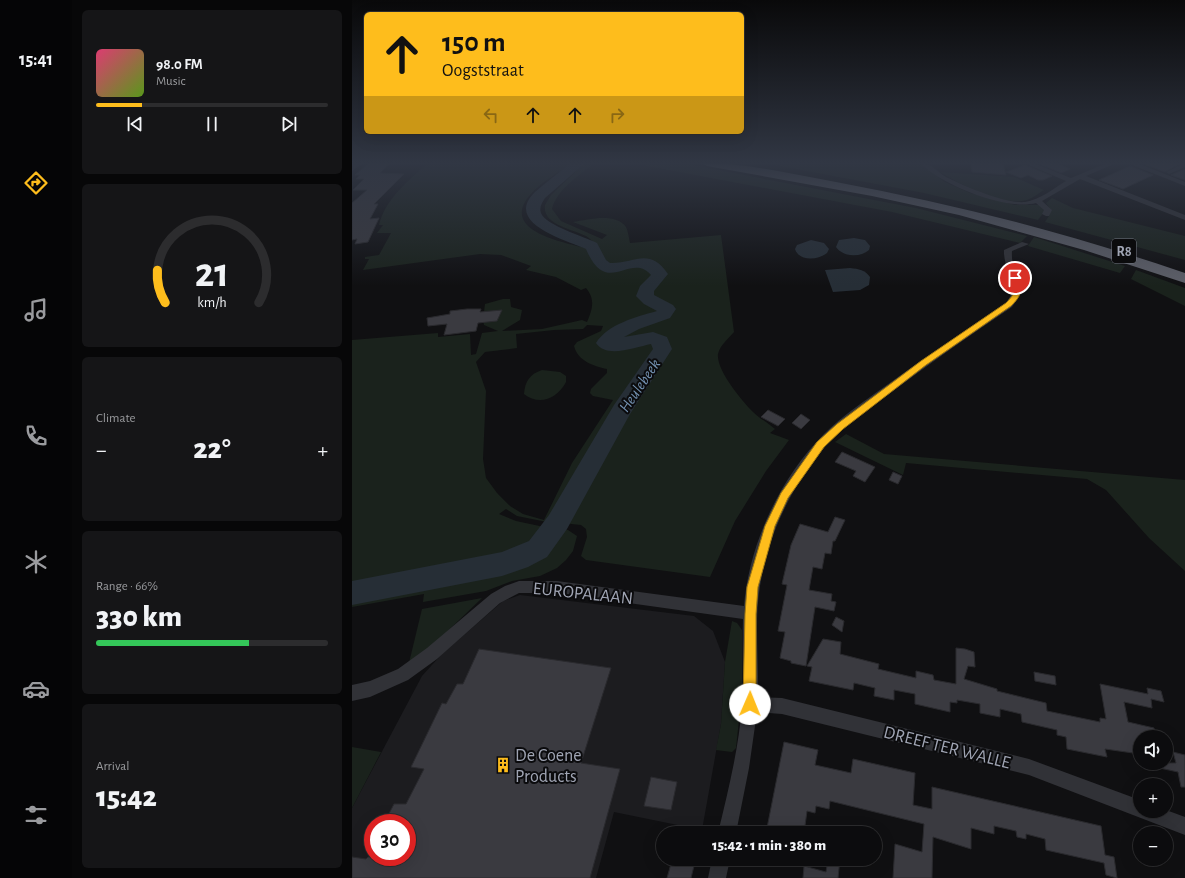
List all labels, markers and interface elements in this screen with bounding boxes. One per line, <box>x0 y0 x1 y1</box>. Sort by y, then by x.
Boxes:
icon: ahead <box>376 28 428 80</box>
text: 150 m <box>442 29 506 57</box>
text: 15:41 <box>19 51 53 69</box>
text: 98.0 FM <box>156 57 203 72</box>
text: Oogststraat <box>442 62 524 80</box>
text: Music <box>156 75 186 88</box>
icon: left <box>480 104 502 126</box>
icon: ahead <box>522 104 544 126</box>
icon: ahead <box>564 104 586 126</box>
icon: right <box>606 104 628 126</box>
icon: previous <box>124 113 146 135</box>
icon: pause <box>201 113 223 135</box>
icon: next <box>278 113 300 135</box>
icon: directions <box>22 169 50 197</box>
road number: R8 <box>1112 239 1136 263</box>
text: 21 <box>195 253 229 294</box>
pin <box>998 261 1032 295</box>
icon: arrive <box>1004 267 1026 289</box>
icon: music <box>22 296 50 324</box>
text: km/h <box>197 296 227 310</box>
water label: Heulebeek <box>616 356 663 415</box>
text: Climate <box>96 412 135 425</box>
icon: phone <box>22 422 50 450</box>
text: 22° <box>193 434 231 464</box>
text: − <box>96 439 107 461</box>
text: + <box>317 439 328 461</box>
icon: climate <box>22 548 50 576</box>
text: Range · 66% <box>96 580 158 593</box>
street label: EUROPALAAN <box>532 580 634 608</box>
text: 330 km <box>96 602 182 632</box>
icon: car <box>22 675 50 703</box>
position arrow <box>729 683 771 725</box>
street label: DREEF TER WALLE <box>882 724 1012 772</box>
map controls <box>1133 730 1173 866</box>
button: sound <box>1133 730 1173 770</box>
place label: De Coene Products <box>515 747 582 786</box>
building icon: De Coene Products <box>494 756 512 774</box>
text: Arrival <box>96 760 129 773</box>
button: + <box>1133 778 1173 818</box>
text: 15:42 <box>96 782 157 812</box>
icon: filters <box>22 801 50 829</box>
speed limit sign: 30 <box>364 814 416 866</box>
button: − <box>1133 826 1173 866</box>
text: 15:42 · 1 min · 380 m <box>712 838 826 853</box>

